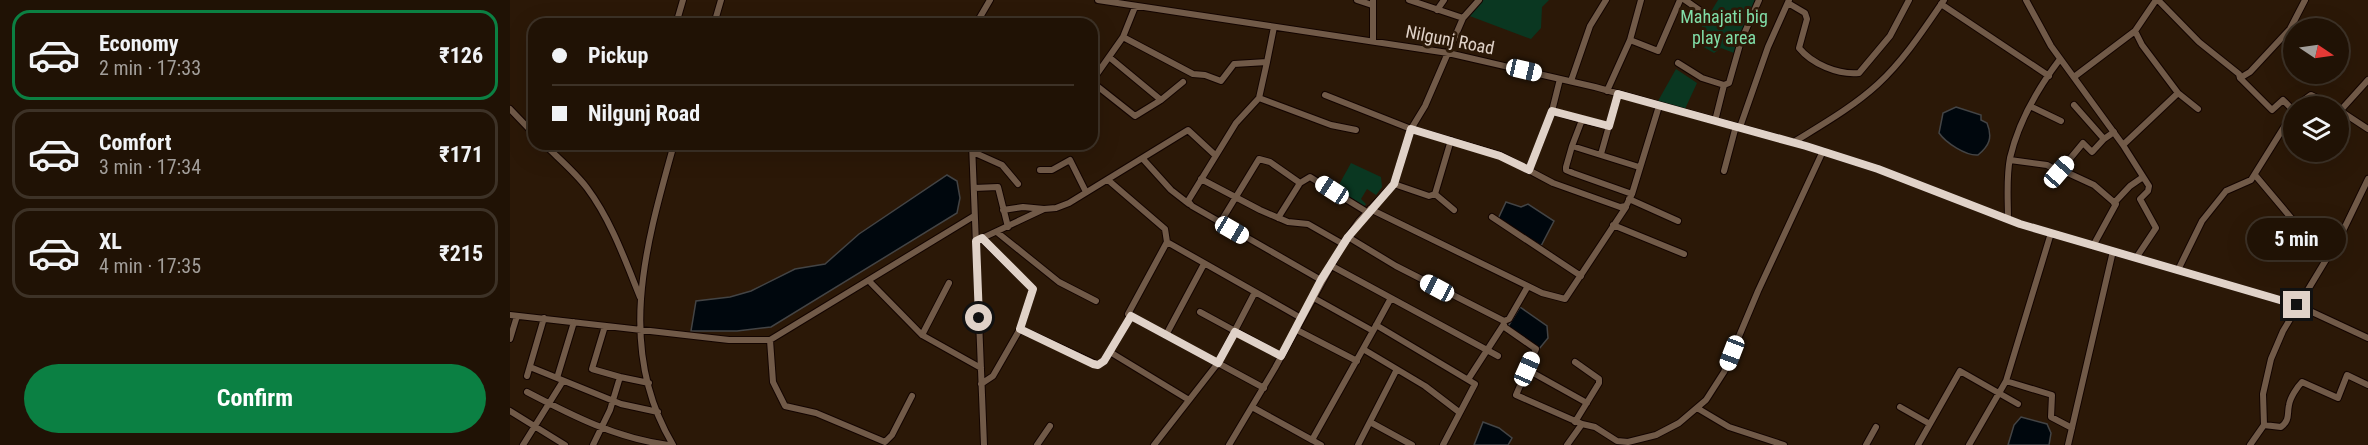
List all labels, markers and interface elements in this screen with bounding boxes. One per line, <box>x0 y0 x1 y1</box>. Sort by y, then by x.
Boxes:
park label: Mahajati big play area <box>1680 6 1768 48</box>
north arrow <box>2283 18 2349 84</box>
map controls <box>2283 18 2349 162</box>
street label: Nilgunj Road <box>1404 21 1496 58</box>
icon: car <box>27 28 81 82</box>
text: Economy <box>99 31 179 56</box>
text: ₹126 <box>439 43 483 68</box>
text: Pickup <box>588 43 648 68</box>
text: 2 min · 17:33 <box>99 56 201 80</box>
car <box>1504 57 1544 83</box>
button: layers <box>2283 96 2349 162</box>
text: Nilgunj Road <box>588 101 700 126</box>
icon: car <box>27 127 81 181</box>
text: Comfort <box>99 130 172 155</box>
text: ₹171 <box>439 142 483 167</box>
car <box>2040 153 2078 191</box>
text: 3 min · 17:34 <box>99 155 201 179</box>
car <box>1312 173 1352 207</box>
car <box>1212 213 1252 247</box>
callout: 5 min <box>2248 218 2346 260</box>
icon: car <box>27 226 81 280</box>
text: 5 min <box>2274 227 2319 251</box>
text: XL <box>99 229 122 254</box>
text: ₹215 <box>439 241 483 266</box>
text: 4 min · 17:35 <box>99 254 201 278</box>
car <box>1417 272 1457 304</box>
route end <box>2283 291 2310 318</box>
route start <box>965 304 992 331</box>
car <box>1717 333 1747 373</box>
car <box>1511 349 1543 389</box>
button: Confirm <box>24 364 486 433</box>

